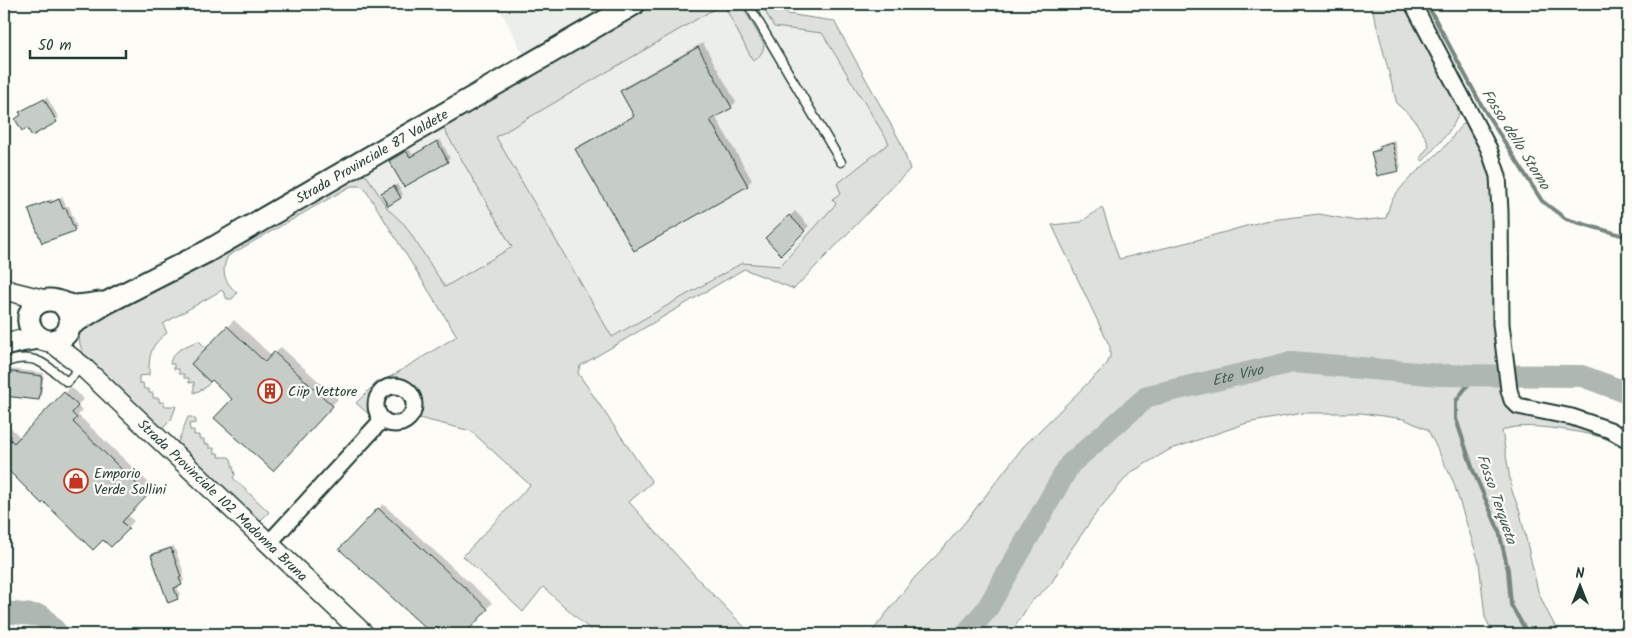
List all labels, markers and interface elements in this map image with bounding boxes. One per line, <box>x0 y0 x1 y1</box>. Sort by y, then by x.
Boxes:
scale bar <box>30 28 126 60</box>
text: 50 m <box>38 34 72 58</box>
water label: Fosso dello Storno <box>1475 84 1556 196</box>
street label: Strada Provinciale 87 Valdete <box>292 104 453 210</box>
water label: Ete Vivo <box>1210 358 1267 394</box>
building icon: Ciip Vettore <box>257 378 283 404</box>
place label: Ciip Vettore <box>288 381 358 403</box>
street label: Strada Provinciale 102 Madonna Bruna <box>132 414 312 587</box>
water label: Fosso Terqueta <box>1469 451 1523 549</box>
place label: Emporio Verde Sollini <box>94 463 167 501</box>
shop icon: Emporio Verde Sollini <box>63 468 89 494</box>
north arrow <box>1554 560 1604 610</box>
text: N <box>1576 563 1585 585</box>

